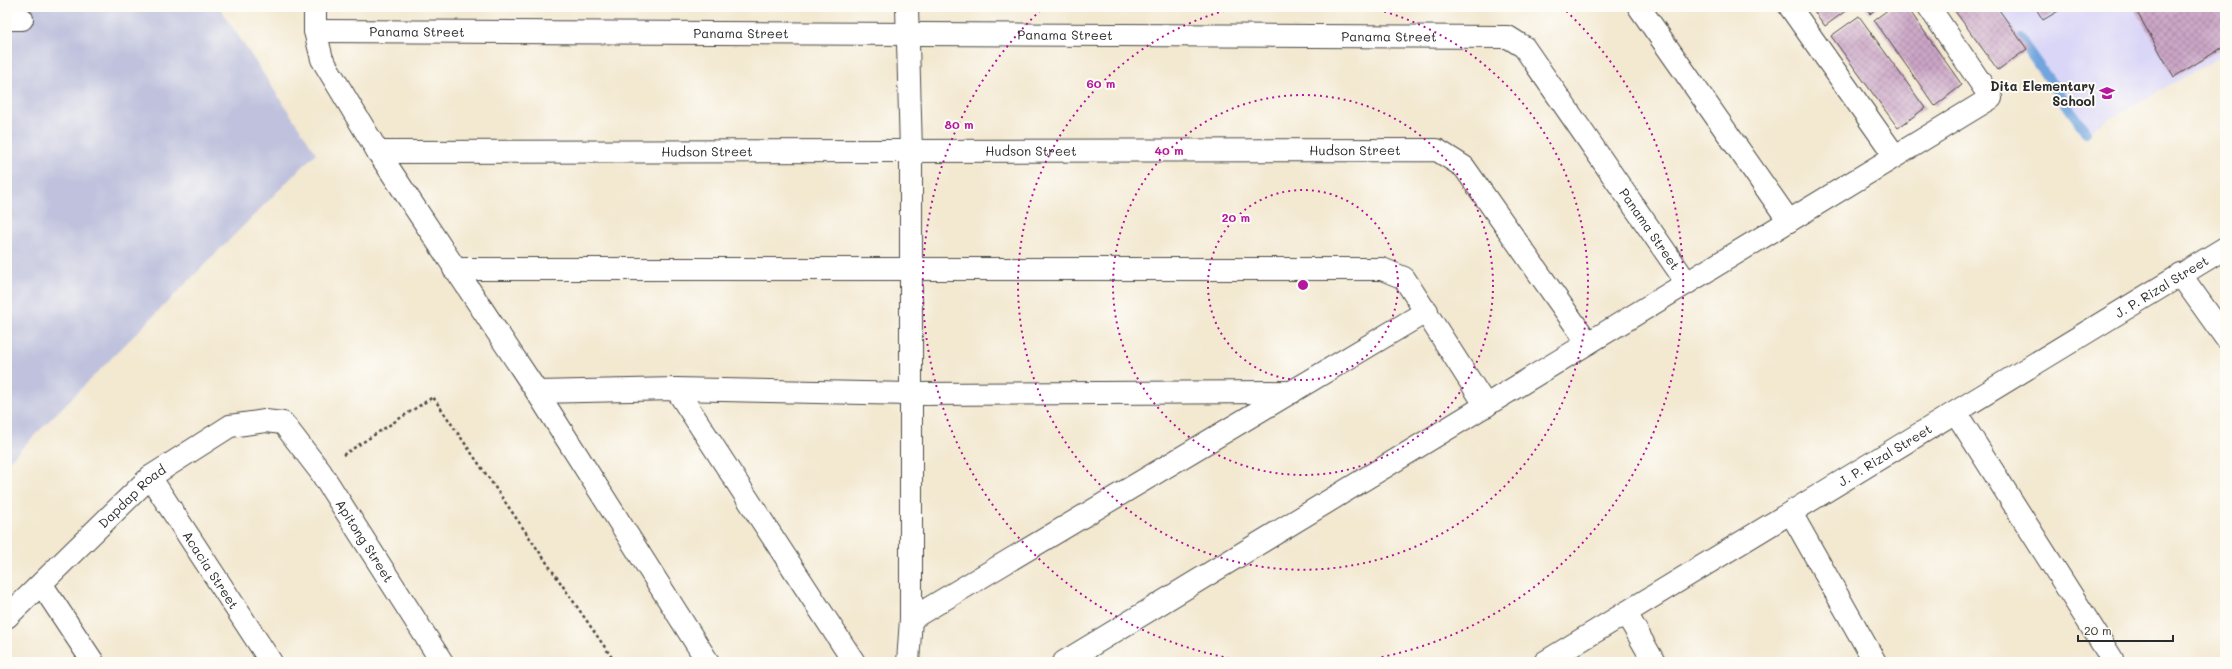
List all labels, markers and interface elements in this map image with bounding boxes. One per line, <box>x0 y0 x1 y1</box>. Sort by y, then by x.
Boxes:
street label: Panama Street <box>369 22 465 40</box>
street label: Panama Street <box>693 24 789 41</box>
street label: Panama Street <box>1017 26 1113 43</box>
street label: Panama Street <box>1341 27 1437 45</box>
text: 60 m <box>1087 75 1115 91</box>
place label: Dita Elementary School <box>1990 77 2095 109</box>
school or university icon: Dita Elementary School <box>2098 84 2116 102</box>
text: 80 m <box>944 116 974 132</box>
street label: Hudson Street <box>1309 141 1401 158</box>
street label: Hudson Street <box>661 142 753 159</box>
street label: Hudson Street <box>985 142 1077 159</box>
text: 40 m <box>1154 142 1184 158</box>
street label: Panama Street <box>1616 185 1684 273</box>
text: 20 m <box>1222 209 1250 225</box>
street label: J. P. Rizal Street <box>2112 251 2212 321</box>
centre of rings <box>1296 278 1310 292</box>
street label: J. P. Rizal Street <box>1835 420 1935 490</box>
street label: Dapdap Road <box>94 460 169 531</box>
street label: Apitong Street <box>332 496 398 585</box>
street label: Acacia Street <box>179 527 243 612</box>
scale bar <box>2078 617 2173 643</box>
text: 20 m <box>2084 622 2112 638</box>

